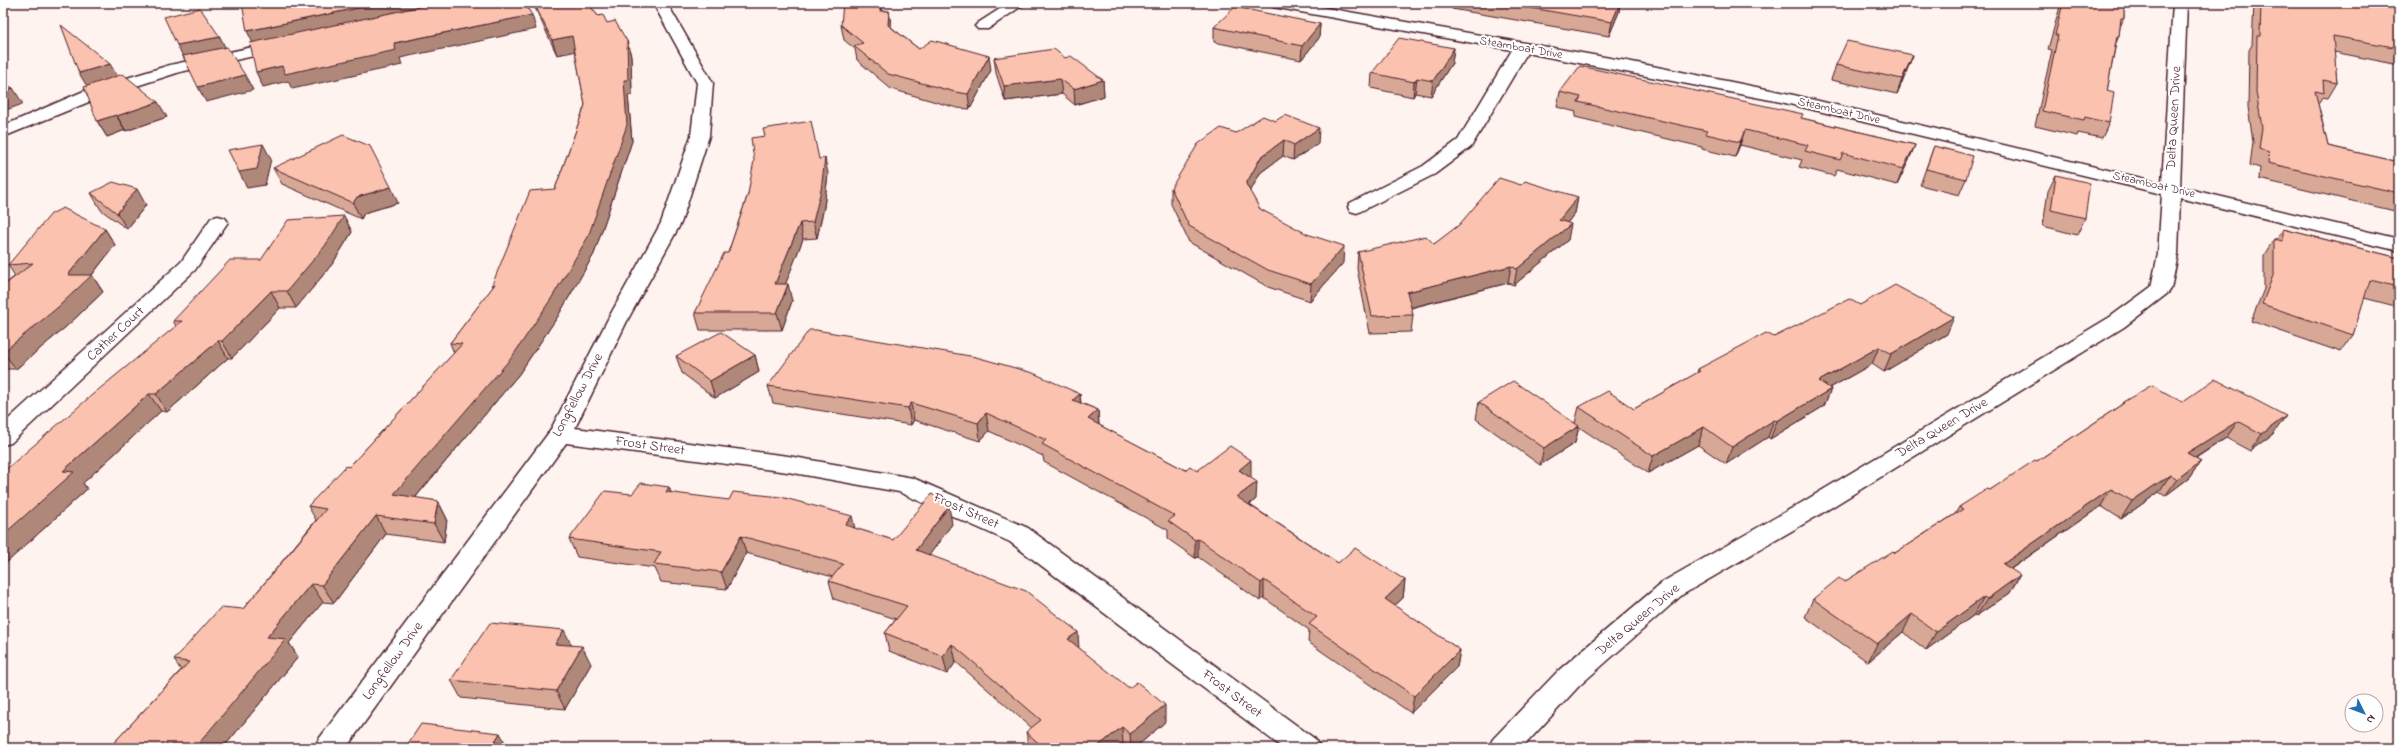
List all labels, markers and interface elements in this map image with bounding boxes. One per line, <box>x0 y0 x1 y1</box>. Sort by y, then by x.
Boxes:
street label: Steamboat Drive <box>1478 32 1565 64</box>
street label: Delta Queen Drive <box>2161 65 2187 171</box>
street label: Steamboat Drive <box>1796 93 1883 129</box>
street label: Steamboat Drive <box>2111 167 2198 203</box>
street label: Cather Court <box>82 301 150 366</box>
street label: Longfellow Drive <box>547 349 610 441</box>
street label: Delta Queen Drive <box>1891 392 1993 464</box>
street label: Frost Street <box>613 431 687 461</box>
street label: Frost Street <box>929 487 1003 535</box>
street label: Delta Queen Drive <box>1591 578 1685 662</box>
street label: Longfellow Drive <box>357 617 430 705</box>
street label: Frost Street <box>1197 664 1267 724</box>
north arrow <box>2344 693 2384 733</box>
text: N <box>2362 711 2379 727</box>

